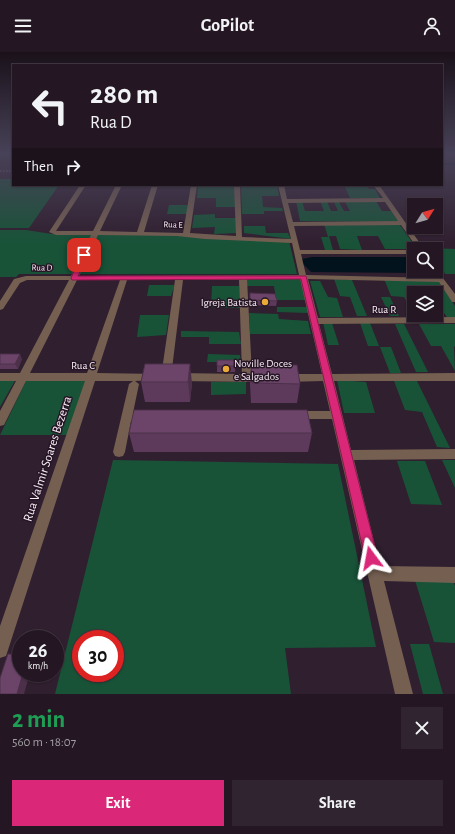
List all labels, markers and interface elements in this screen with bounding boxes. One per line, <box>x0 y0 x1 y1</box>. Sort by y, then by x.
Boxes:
icon: menu <box>12 15 34 37</box>
icon: person <box>421 15 443 37</box>
text: GoPilot <box>201 17 254 35</box>
icon: left <box>24 80 76 132</box>
text: 280 m <box>90 81 158 109</box>
text: Rua D <box>90 114 132 132</box>
icon: right <box>62 156 84 178</box>
text: Then <box>24 159 54 174</box>
north arrow <box>407 198 443 234</box>
map controls <box>407 198 443 322</box>
street label: Rua E <box>163 220 184 230</box>
pin <box>67 238 101 272</box>
button: search <box>407 242 443 278</box>
icon: arrive <box>73 244 95 266</box>
street label: Rua D <box>31 263 53 273</box>
button: layers <box>407 286 443 322</box>
place label: Igreja Batista <box>201 297 257 308</box>
marker: Igreja Batista <box>260 297 270 307</box>
street label: Rua R <box>372 304 396 315</box>
place label: Noville Doces e Salgados <box>234 358 292 382</box>
street label: Rua C <box>71 360 95 371</box>
marker: Noville Doces e Salgados <box>221 364 231 374</box>
street label: Rua Valmir Soares Bezerra <box>22 395 74 523</box>
position arrow <box>350 537 392 579</box>
speed limit sign: 30 <box>72 630 124 682</box>
text: 26 <box>28 641 48 661</box>
text: km/h <box>28 661 48 671</box>
button: close <box>401 707 443 749</box>
text: 2 min <box>12 708 65 732</box>
text: 560 m · 18:07 <box>12 736 76 749</box>
button: Exit <box>12 780 224 826</box>
button: Share <box>232 780 443 826</box>

